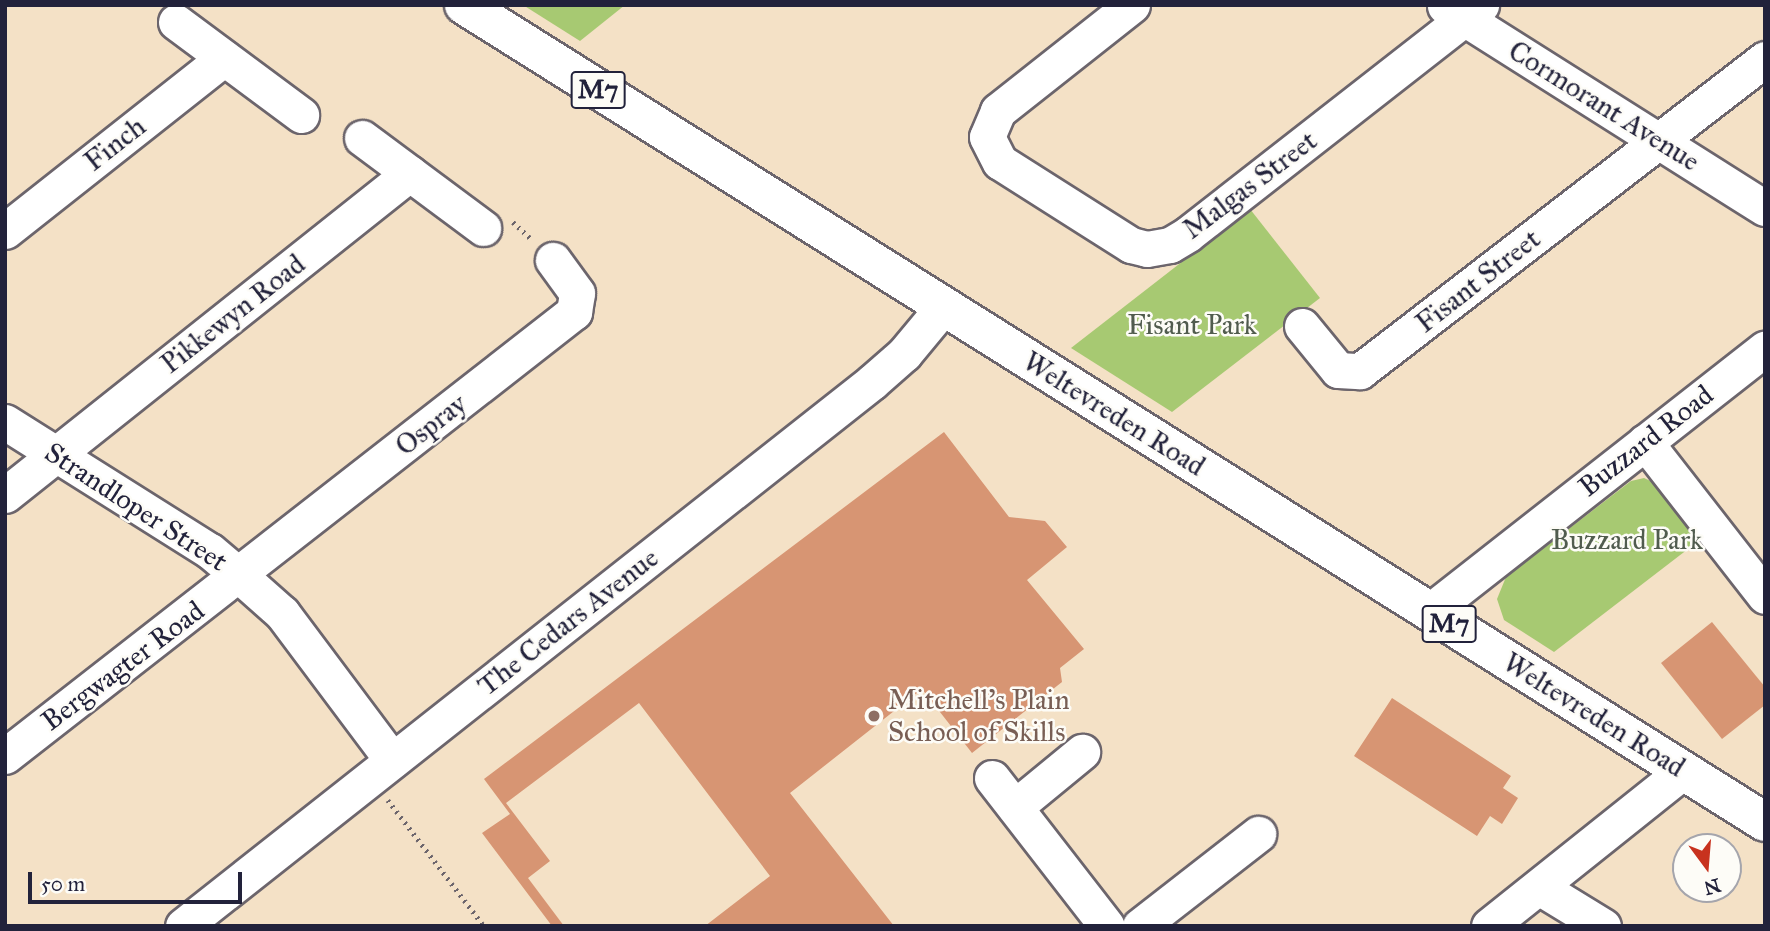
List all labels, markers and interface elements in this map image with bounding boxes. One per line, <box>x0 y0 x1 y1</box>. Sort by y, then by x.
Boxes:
street label: Cormorant Avenue <box>1502 34 1706 178</box>
road number: M7 <box>570 68 626 113</box>
street label: Finch <box>78 110 152 178</box>
street label: Malgas Street <box>1176 124 1324 246</box>
street label: Fisant Street <box>1409 222 1547 340</box>
street label: Pikkewyn Road <box>154 247 312 381</box>
park label: Fisant Park <box>1127 308 1257 342</box>
street label: Weltevreden Road <box>1017 345 1211 483</box>
street label: Buzzard Road <box>1572 378 1720 504</box>
street label: Ospray <box>389 387 473 463</box>
street label: Strandloper Street <box>38 435 234 579</box>
park label: Buzzard Park <box>1551 523 1703 557</box>
street label: The Cedars Avenue <box>471 541 665 703</box>
street label: Bergwagter Road <box>35 594 211 738</box>
road number: M7 <box>1421 602 1477 646</box>
street label: Weltevreden Road <box>1497 646 1691 784</box>
place label: Mitchell's Plain School of Skills <box>888 683 1070 749</box>
marker: Mitchell's Plain School of Skills <box>866 708 882 724</box>
north arrow <box>1672 833 1742 903</box>
scale bar <box>32 858 245 902</box>
text: 50 m <box>41 871 85 897</box>
text: N <box>1701 873 1723 900</box>

